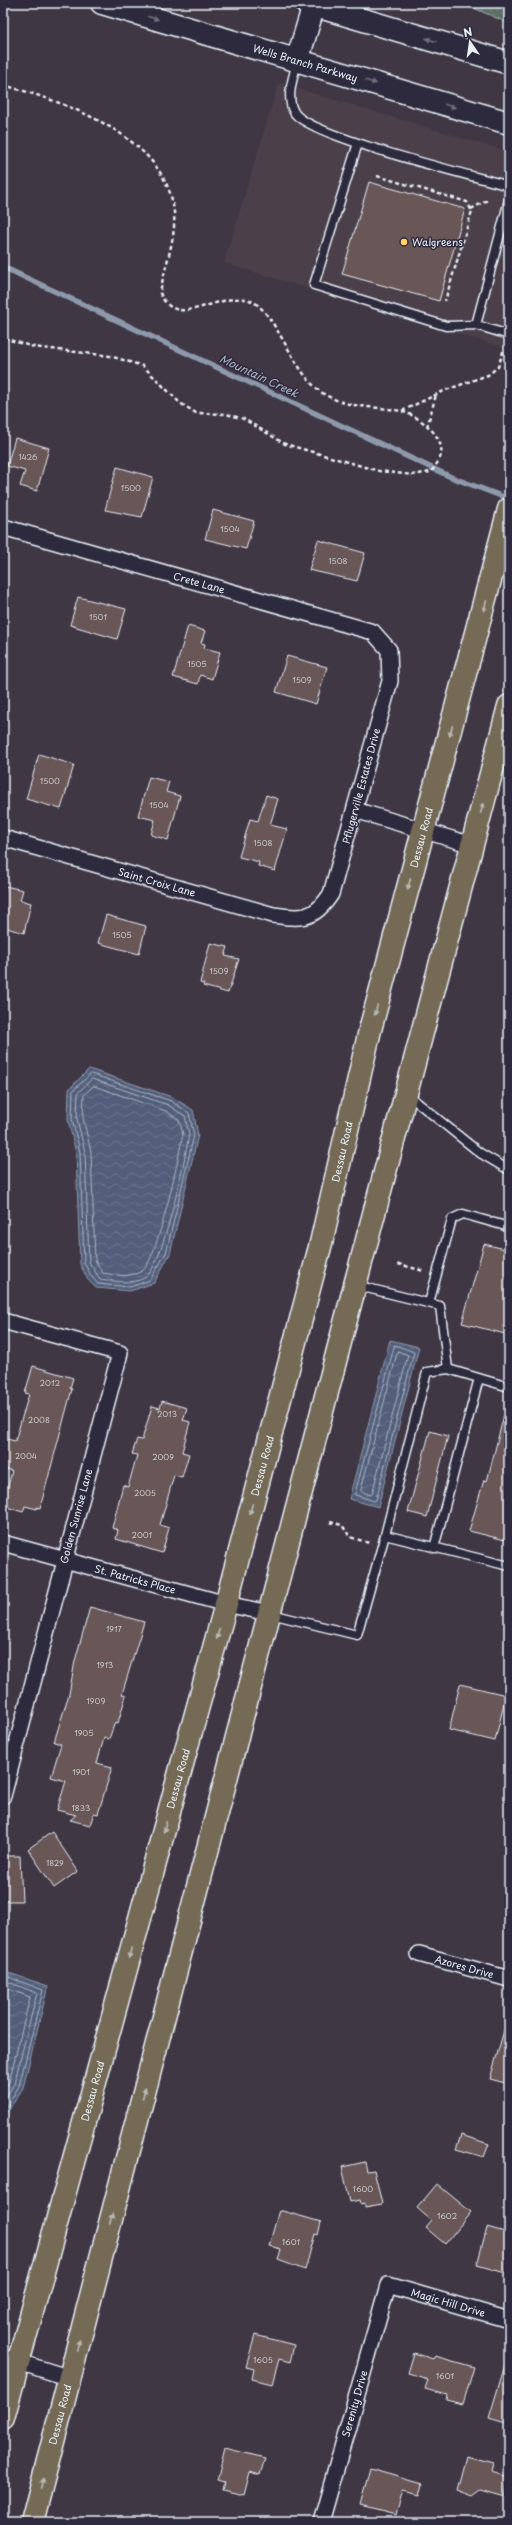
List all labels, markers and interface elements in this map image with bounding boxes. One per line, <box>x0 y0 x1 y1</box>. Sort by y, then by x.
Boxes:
one-way arrow <box>147 15 159 21</box>
north arrow <box>450 22 490 62</box>
text: N <box>461 22 474 41</box>
one-way arrow <box>425 37 437 43</box>
street label: Wells Branch Parkway <box>251 40 360 86</box>
one-way arrow <box>366 79 378 85</box>
one-way arrow <box>444 103 456 109</box>
place label: Walgreens <box>412 234 463 249</box>
marker: Walgreens <box>399 237 409 247</box>
water label: Mountain Creek <box>217 350 303 402</box>
house number: 1426 <box>19 451 38 463</box>
house number: 1500 <box>121 482 141 494</box>
house number: 1504 <box>220 523 240 535</box>
house number: 1508 <box>329 555 347 567</box>
street label: Crete Lane <box>172 568 227 597</box>
one-way arrow <box>482 600 488 612</box>
house number: 1501 <box>89 611 107 623</box>
house number: 1505 <box>187 658 207 670</box>
house number: 1509 <box>292 674 312 686</box>
one-way arrow <box>447 725 453 738</box>
street label: Pflugerville Estates Drive <box>338 726 383 845</box>
house number: 1500 <box>40 775 60 787</box>
house number: 1504 <box>149 799 169 811</box>
one-way arrow <box>479 801 485 813</box>
street label: Dessau Road <box>406 805 436 869</box>
house number: 1508 <box>254 837 272 849</box>
street label: Saint Croix Lane <box>117 863 198 900</box>
one-way arrow <box>406 878 412 890</box>
house number: 1505 <box>112 929 132 941</box>
house number: 1509 <box>209 965 229 977</box>
one-way arrow <box>372 1003 378 1016</box>
street label: Dessau Road <box>327 1120 356 1183</box>
house number: 2012 <box>40 1377 61 1389</box>
house number: 2013 <box>157 1408 177 1420</box>
house number: 2008 <box>28 1414 50 1426</box>
street label: Dessau Road <box>247 1434 277 1497</box>
house number: 2004 <box>15 1450 37 1462</box>
house number: 2009 <box>152 1451 174 1463</box>
street label: Golden Sunrise Lane <box>56 1466 95 1565</box>
house number: 2005 <box>134 1487 156 1499</box>
one-way arrow <box>248 1503 254 1515</box>
house number: 2001 <box>132 1529 153 1541</box>
street label: St. Patricks Place <box>93 1560 178 1597</box>
house number: 1917 <box>106 1623 123 1635</box>
one-way arrow <box>215 1629 221 1641</box>
house number: 1913 <box>97 1659 113 1671</box>
house number: 1909 <box>87 1695 105 1707</box>
house number: 1905 <box>74 1727 94 1739</box>
street label: Dessau Road <box>162 1746 193 1810</box>
house number: 1901 <box>72 1766 90 1778</box>
house number: 1833 <box>72 1802 90 1814</box>
one-way arrow <box>162 1821 168 1833</box>
house number: 1829 <box>46 1857 64 1869</box>
one-way arrow <box>127 1946 133 1959</box>
street label: Azores Drive <box>433 1951 496 1981</box>
street label: Dessau Road <box>77 2059 108 2123</box>
one-way arrow <box>141 2087 147 2099</box>
house number: 1600 <box>353 2183 373 2195</box>
house number: 1602 <box>437 2210 457 2222</box>
one-way arrow <box>108 2213 114 2225</box>
house number: 1601 <box>282 2236 300 2248</box>
street label: Magic Hill Drive <box>409 2284 488 2320</box>
one-way arrow <box>76 2339 82 2351</box>
house number: 1605 <box>253 2354 273 2366</box>
street label: Serenity Drive <box>337 2368 371 2439</box>
house number: 1601 <box>436 2370 454 2382</box>
street label: Dessau Road <box>44 2382 75 2446</box>
one-way arrow <box>39 2478 45 2491</box>

